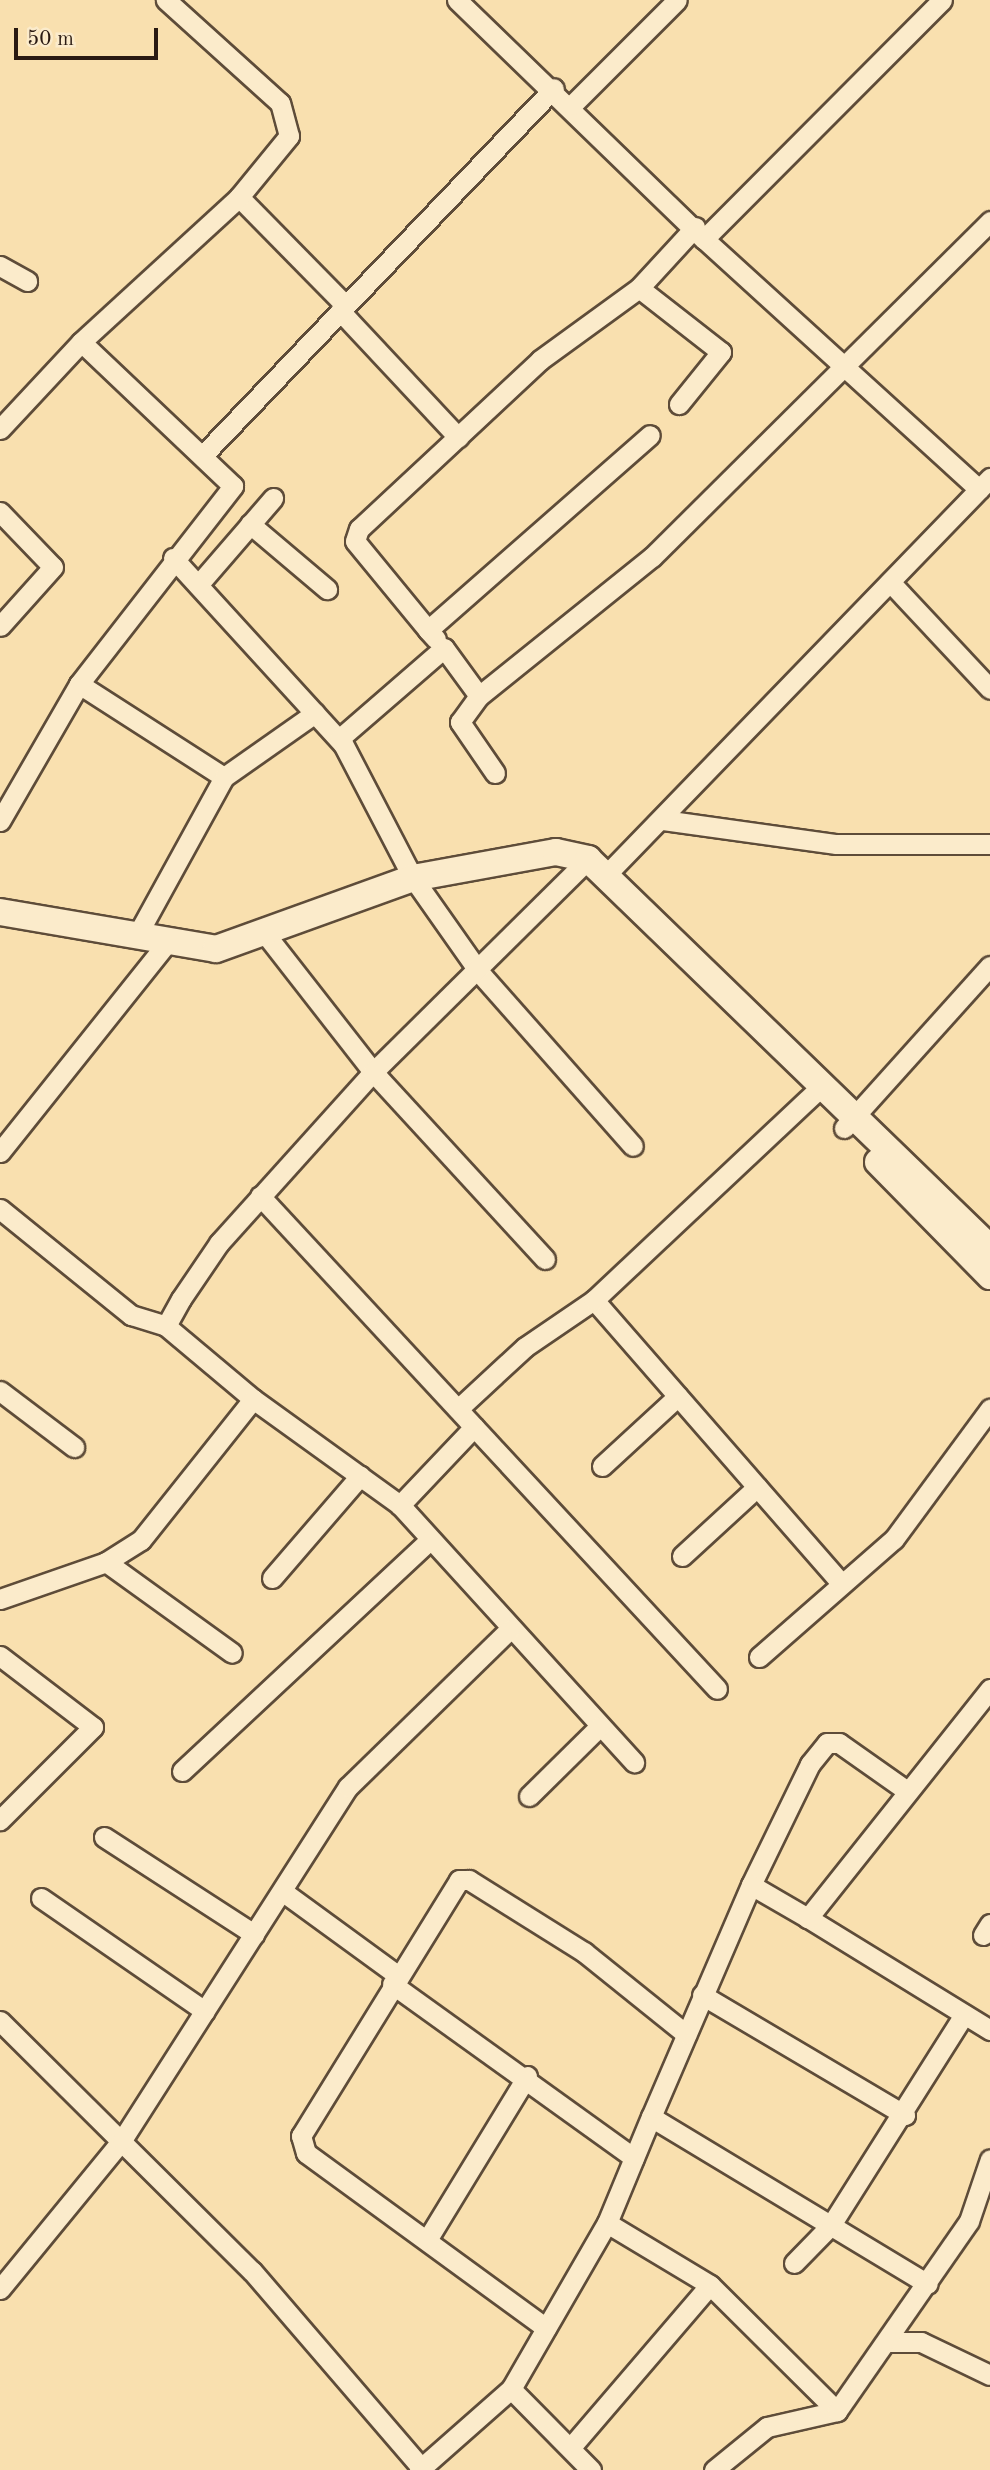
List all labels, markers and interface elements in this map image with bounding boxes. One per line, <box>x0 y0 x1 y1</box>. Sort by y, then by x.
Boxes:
scale bar <box>18 14 161 58</box>
text: 50 m <box>27 29 74 50</box>

